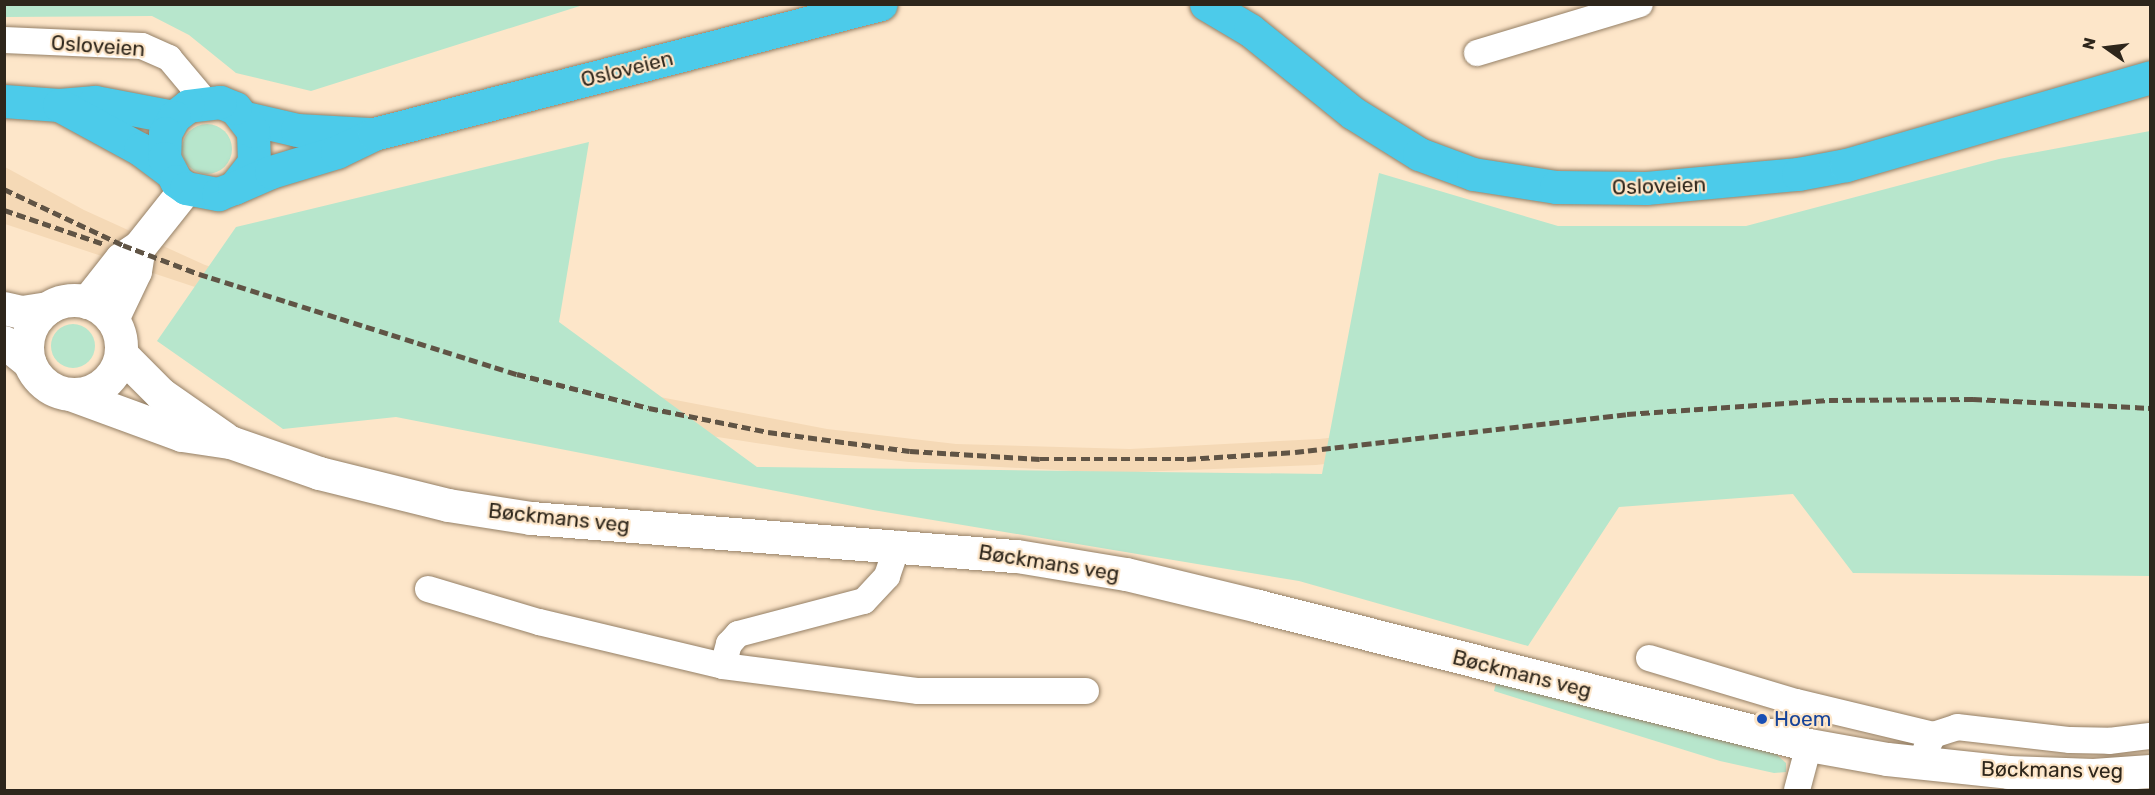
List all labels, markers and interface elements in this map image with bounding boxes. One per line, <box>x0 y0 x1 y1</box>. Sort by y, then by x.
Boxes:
north arrow <box>2077 18 2137 78</box>
street label: Osloveien <box>50 30 146 62</box>
text: N <box>2078 36 2100 51</box>
street label: Osloveien <box>578 45 676 93</box>
street label: Osloveien <box>1611 172 1707 200</box>
street label: Bøckmans veg <box>487 498 631 538</box>
street label: Bøckmans veg <box>976 539 1122 587</box>
street label: Bøckmans veg <box>1450 644 1594 704</box>
place label: Hoem <box>1774 706 1831 732</box>
marker: Hoem <box>1755 712 1769 726</box>
street label: Bøckmans veg <box>1980 756 2124 784</box>

